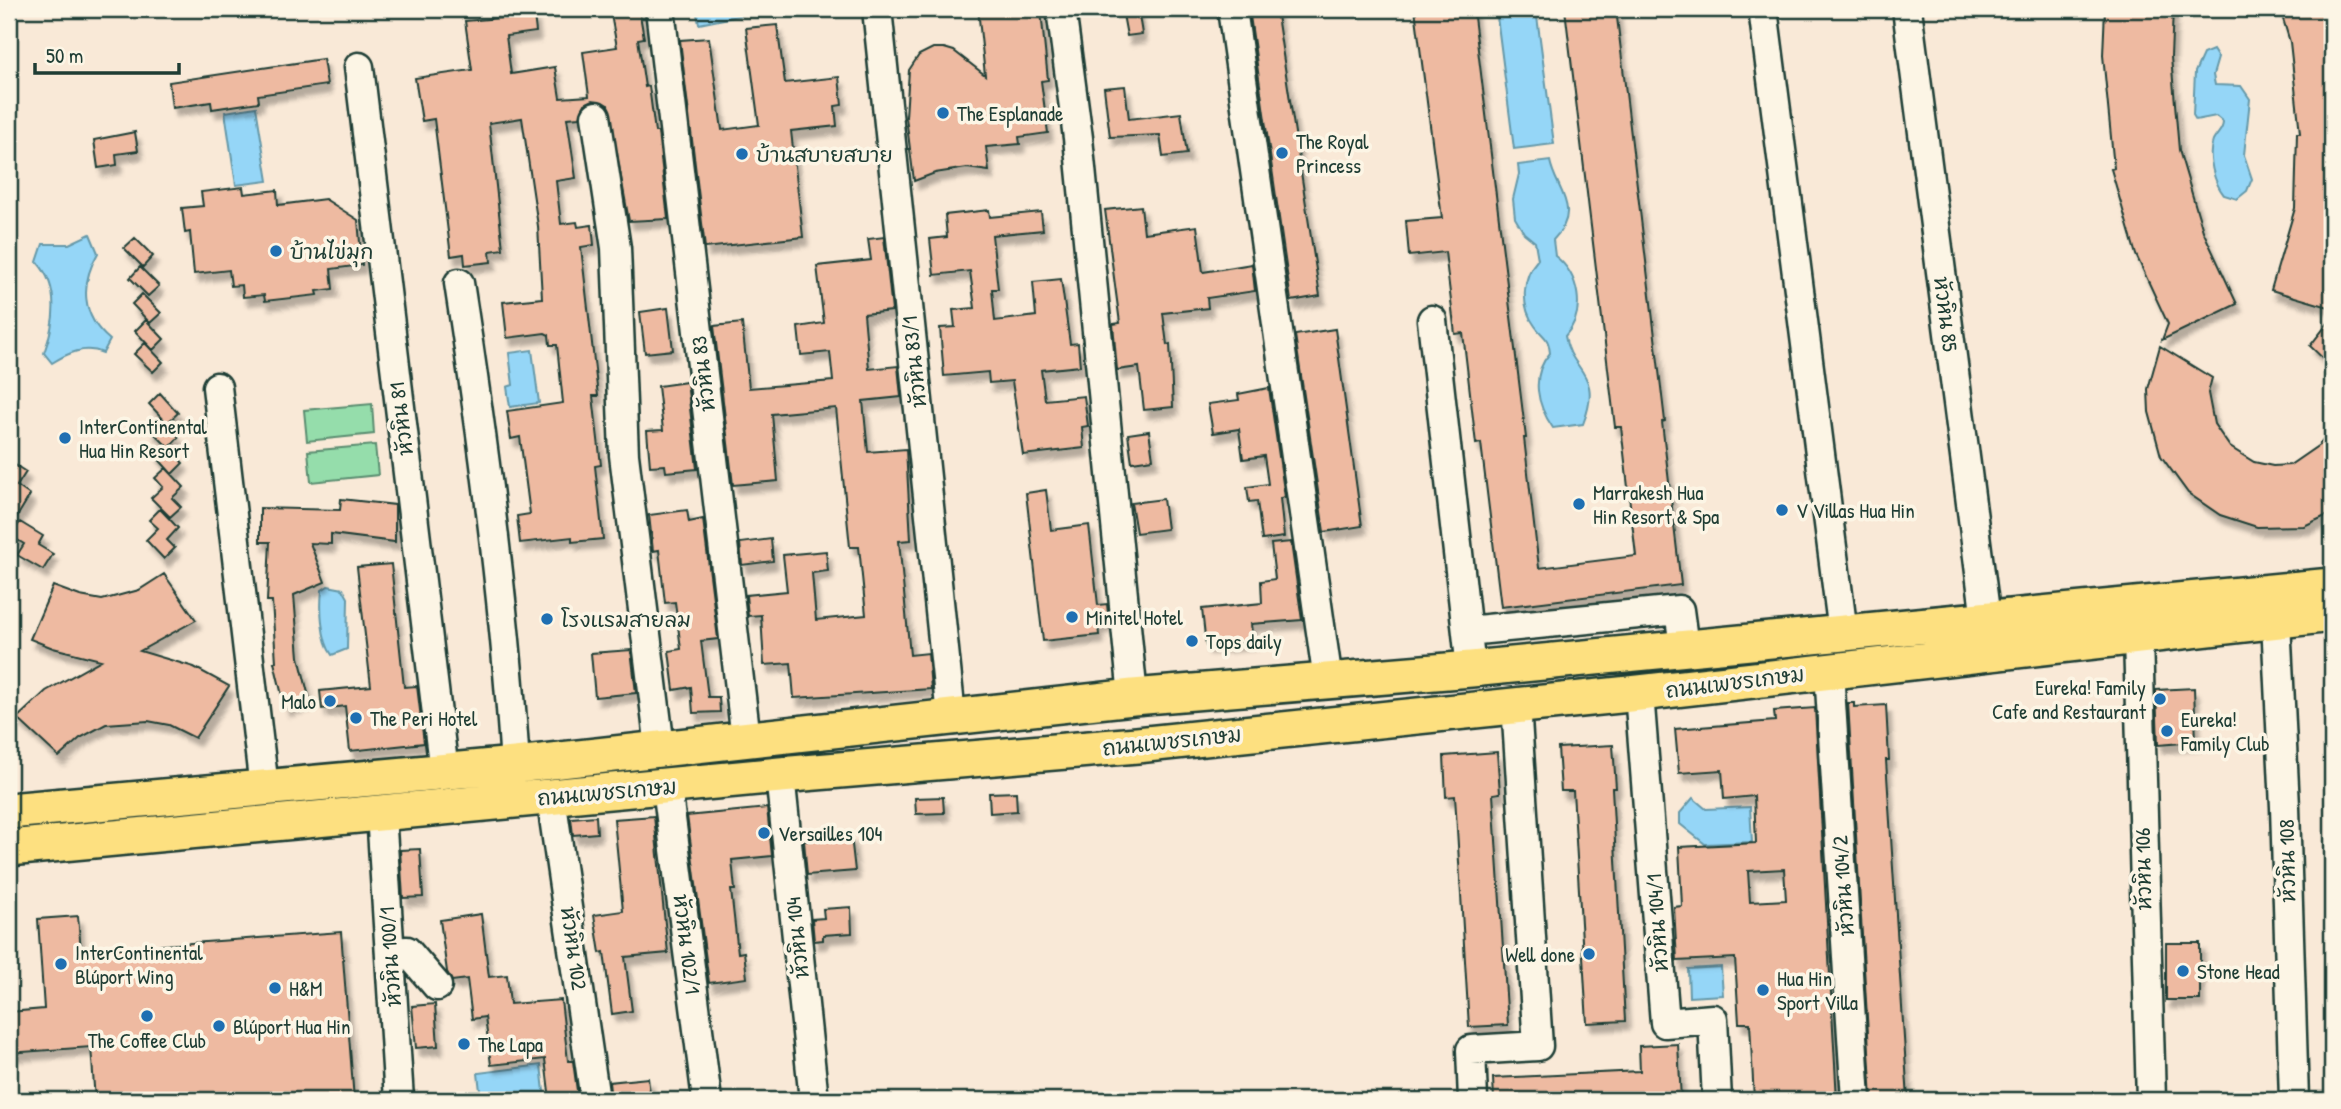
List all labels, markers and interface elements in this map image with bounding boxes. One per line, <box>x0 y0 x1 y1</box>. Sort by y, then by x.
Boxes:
scale bar <box>35 32 178 76</box>
text: 50 m <box>46 41 83 70</box>
place label: The Esplanade <box>957 99 1063 128</box>
marker: The Esplanade <box>935 105 951 121</box>
place label: The Royal Princess <box>1296 127 1369 180</box>
place label: บ้านสบายสบาย <box>756 140 893 169</box>
marker: The Royal Princess <box>1274 145 1290 161</box>
marker: บ้านสบายสบาย <box>734 146 750 162</box>
place label: บ้านไข่มุก <box>290 237 373 268</box>
marker: บ้านไข่มุก <box>268 243 284 259</box>
street label: หัวหิน 85 <box>1927 275 1965 353</box>
street label: หัวหิน 83/1 <box>895 315 933 409</box>
street label: หัวหิน 83 <box>684 335 722 413</box>
street label: หัวหิน 81 <box>382 381 420 457</box>
place label: InterContinental Hua Hin Resort <box>79 412 207 465</box>
marker: InterContinental Hua Hin Resort <box>57 430 73 446</box>
place label: Marrakesh Hua Hin Resort & Spa <box>1593 478 1719 531</box>
marker: Marrakesh Hua Hin Resort & Spa <box>1571 496 1587 512</box>
place label: V Villas Hua Hin <box>1796 496 1915 525</box>
marker: V Villas Hua Hin <box>1774 502 1790 518</box>
place label: Minitel Hotel <box>1086 603 1183 632</box>
place label: โรงแรมสายลม <box>561 605 691 634</box>
marker: Minitel Hotel <box>1064 609 1080 625</box>
marker: โรงแรมสายลม <box>539 611 555 627</box>
place label: Tops daily <box>1206 627 1282 656</box>
marker: Tops daily <box>1184 633 1200 649</box>
street label: ถนนเพชรเกษม <box>1664 659 1806 705</box>
place label: Eureka! Family Cafe and Restaurant <box>1992 673 2147 726</box>
place label: Malo <box>281 687 316 716</box>
marker: Eureka! Family Cafe and Restaurant <box>2152 691 2168 707</box>
marker: Malo <box>322 693 338 709</box>
place label: The Peri Hotel <box>370 704 478 733</box>
place label: Eureka! Family Club <box>2180 705 2270 758</box>
marker: The Peri Hotel <box>348 710 364 726</box>
street label: ถนนเพชรเกษม <box>1101 719 1243 763</box>
marker: Eureka! Family Club <box>2159 723 2175 739</box>
street label: ถนนเพชรเกษม <box>536 771 678 813</box>
place label: Versailles 104 <box>778 819 883 848</box>
street label: หัวหิน 108 <box>2272 819 2302 903</box>
marker: Versailles 104 <box>756 825 772 841</box>
street label: หัวหิน 106 <box>2128 827 2158 911</box>
street label: หัวหิน 104/2 <box>1825 835 1861 937</box>
street label: หัวหิน 104/1 <box>1639 873 1675 973</box>
street label: หัวหิน 102/1 <box>666 892 708 996</box>
street label: หัวหิน 104 <box>778 896 816 980</box>
street label: หัวหิน 102 <box>554 904 594 992</box>
street label: หัวหิน 100/1 <box>372 906 408 1008</box>
place label: InterContinental Blúport Wing <box>75 938 203 991</box>
place label: Well done <box>1505 940 1575 969</box>
marker: Well done <box>1581 946 1597 962</box>
marker: InterContinental Blúport Wing <box>53 956 69 972</box>
place label: Stone Head <box>2197 957 2280 986</box>
marker: Stone Head <box>2175 963 2191 979</box>
place label: Hua Hin Sport Villa <box>1777 964 1858 1017</box>
place label: H&M <box>289 974 322 1003</box>
marker: H&M <box>267 980 283 996</box>
marker: Hua Hin Sport Villa <box>1755 982 1771 998</box>
marker: The Coffee Club <box>139 1008 155 1024</box>
place label: Blúport Hua Hin <box>233 1012 351 1041</box>
marker: Blúport Hua Hin <box>211 1018 227 1034</box>
place label: The Coffee Club <box>88 1026 206 1055</box>
place label: The Lapa <box>478 1030 543 1059</box>
marker: The Lapa <box>456 1036 472 1052</box>

